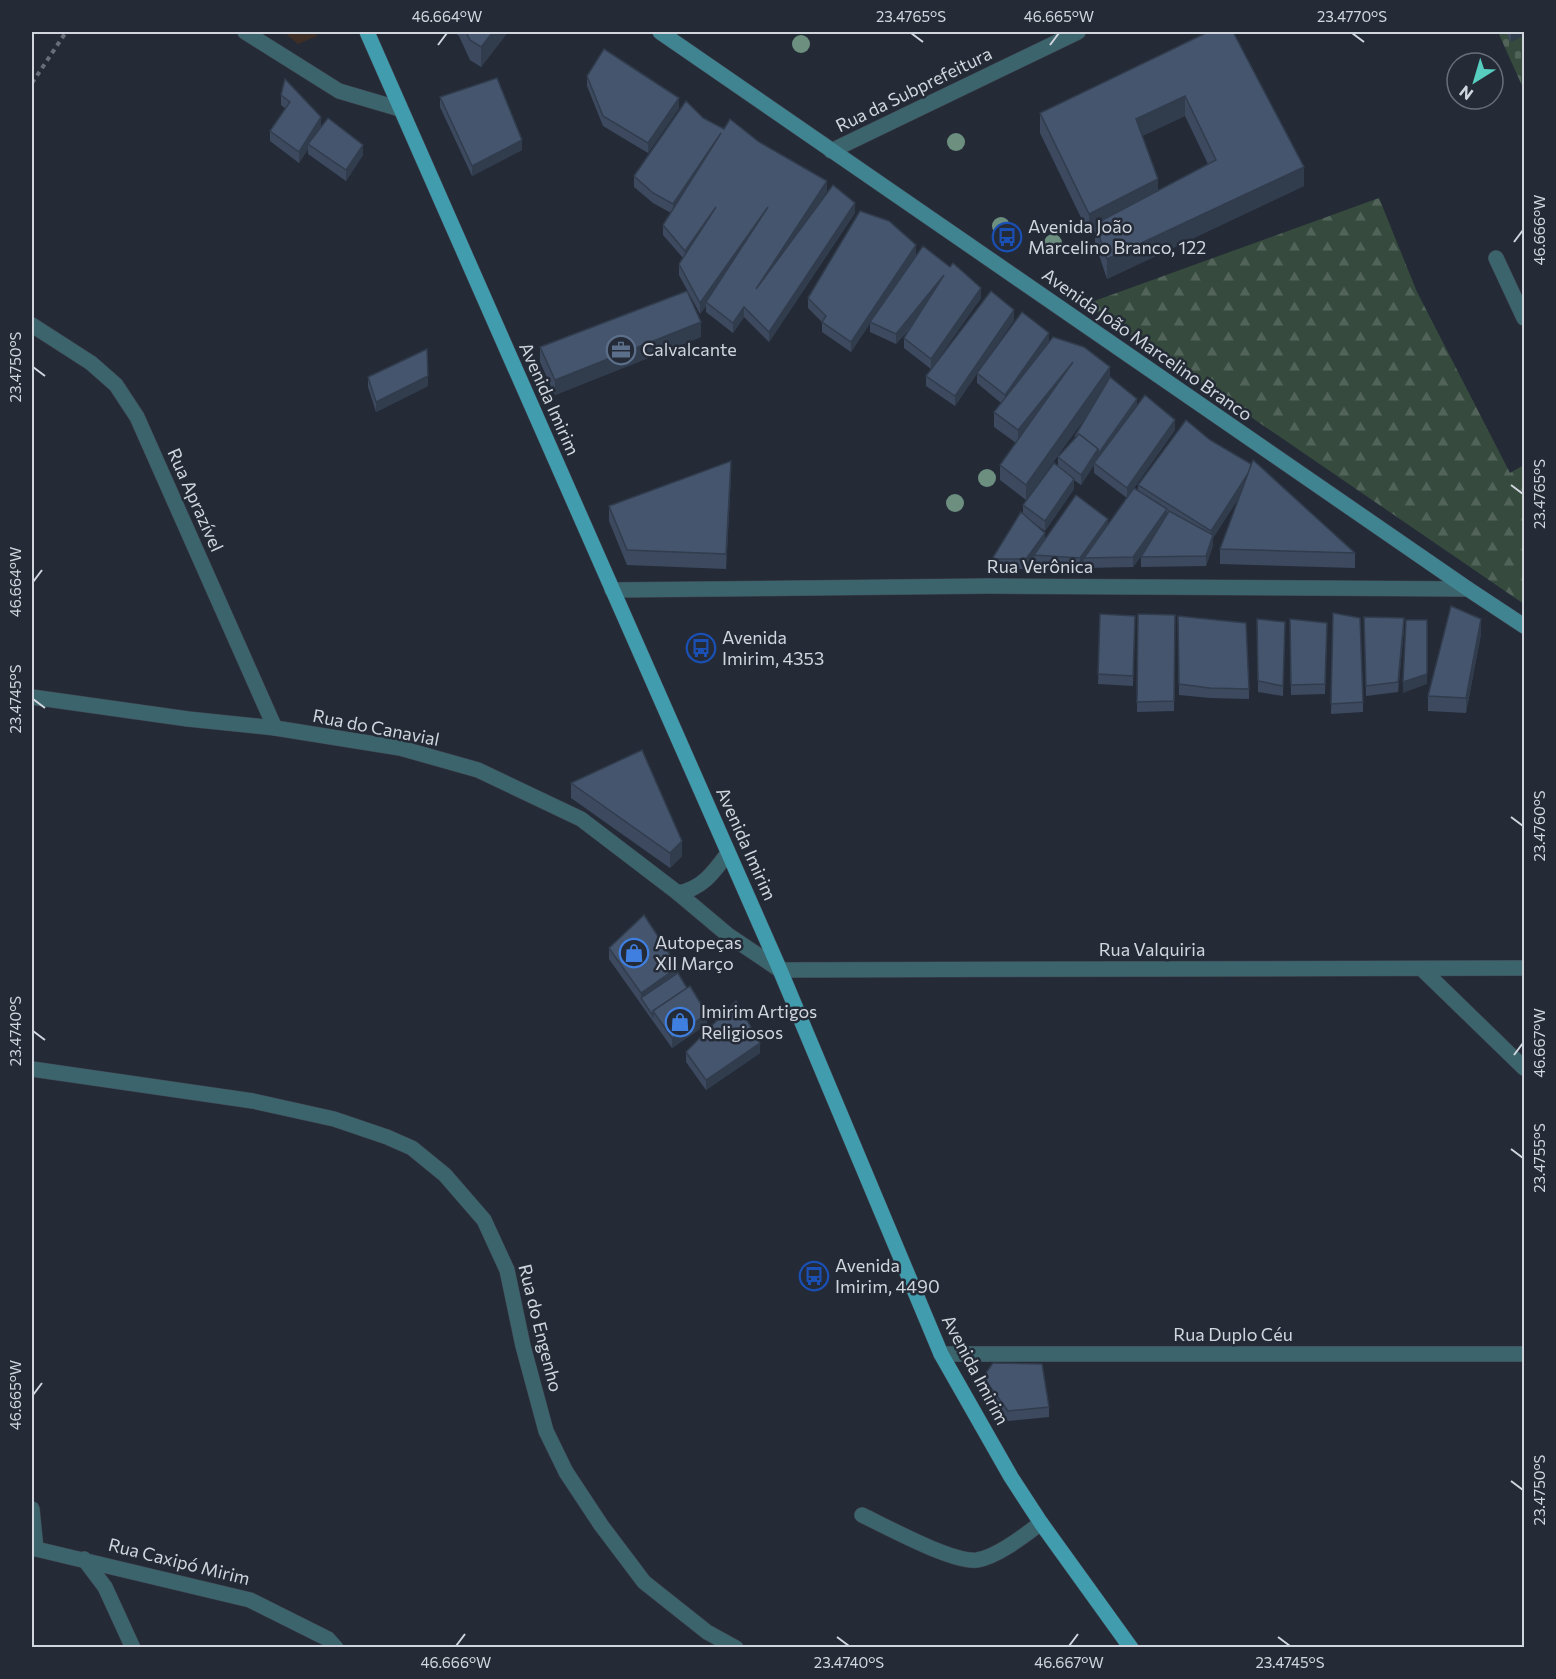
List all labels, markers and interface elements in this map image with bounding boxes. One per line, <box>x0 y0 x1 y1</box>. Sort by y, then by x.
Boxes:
text: 46.664°W <box>412 7 482 25</box>
text: 23.4765°S <box>876 7 946 25</box>
text: 46.665°W <box>1024 7 1094 25</box>
text: 23.4770°S <box>1317 7 1387 25</box>
street label: Rua da Subprefeitura <box>832 42 995 136</box>
north arrow <box>1445 51 1505 111</box>
text: N <box>1455 82 1476 105</box>
text: 46.666°W <box>1530 195 1548 265</box>
place label: Avenida João Marcelino Branco, 122 <box>1028 215 1206 258</box>
bus stop icon: Avenida João Marcelino Branco, 122 <box>991 221 1023 253</box>
street label: Avenida João Marcelino Branco <box>1038 263 1257 425</box>
text: 23.4750°S <box>6 331 24 402</box>
office icon: Calvalcante <box>605 334 637 366</box>
place label: Calvalcante <box>642 338 737 360</box>
street label: Avenida Imirim <box>515 339 585 458</box>
street label: Rua Aprazível <box>163 444 229 555</box>
text: 23.4765°S <box>1530 459 1548 529</box>
text: 46.664°W <box>6 547 24 617</box>
street label: Rua Verônica <box>987 555 1093 577</box>
place label: Avenida Imirim, 4353 <box>722 626 824 669</box>
bus stop icon: Avenida Imirim, 4353 <box>685 632 717 664</box>
text: 23.4745°S <box>6 664 24 734</box>
street label: Rua do Canavial <box>311 704 441 750</box>
street label: Avenida Imirim <box>712 784 782 903</box>
text: 23.4760°S <box>1530 790 1548 862</box>
place label: Autopeças XII Março <box>655 931 742 974</box>
shop icon: Autopeças XII Março <box>618 937 650 969</box>
street label: Rua Valquiria <box>1099 938 1205 960</box>
text: 23.4740°S <box>6 996 24 1066</box>
place label: Imirim Artigos Religiosos <box>701 1000 817 1043</box>
shop icon: Imirim Artigos Religiosos <box>664 1006 696 1038</box>
text: 46.667°W <box>1530 1008 1548 1078</box>
text: 23.4755°S <box>1530 1123 1548 1193</box>
place label: Avenida Imirim, 4490 <box>835 1254 940 1297</box>
bus stop icon: Avenida Imirim, 4490 <box>798 1260 830 1292</box>
street label: Rua do Engenho <box>514 1262 567 1394</box>
street label: Avenida Imirim <box>938 1311 1014 1428</box>
street label: Rua Duplo Céu <box>1173 1323 1293 1345</box>
text: 46.665°W <box>6 1360 24 1430</box>
text: 23.4750°S <box>1530 1454 1548 1525</box>
street label: Rua Caxipó Mirim <box>106 1533 252 1589</box>
text: 46.666°W <box>421 1653 491 1671</box>
text: 23.4740°S <box>814 1653 884 1671</box>
text: 46.667°W <box>1034 1653 1104 1671</box>
text: 23.4745°S <box>1255 1653 1325 1671</box>

